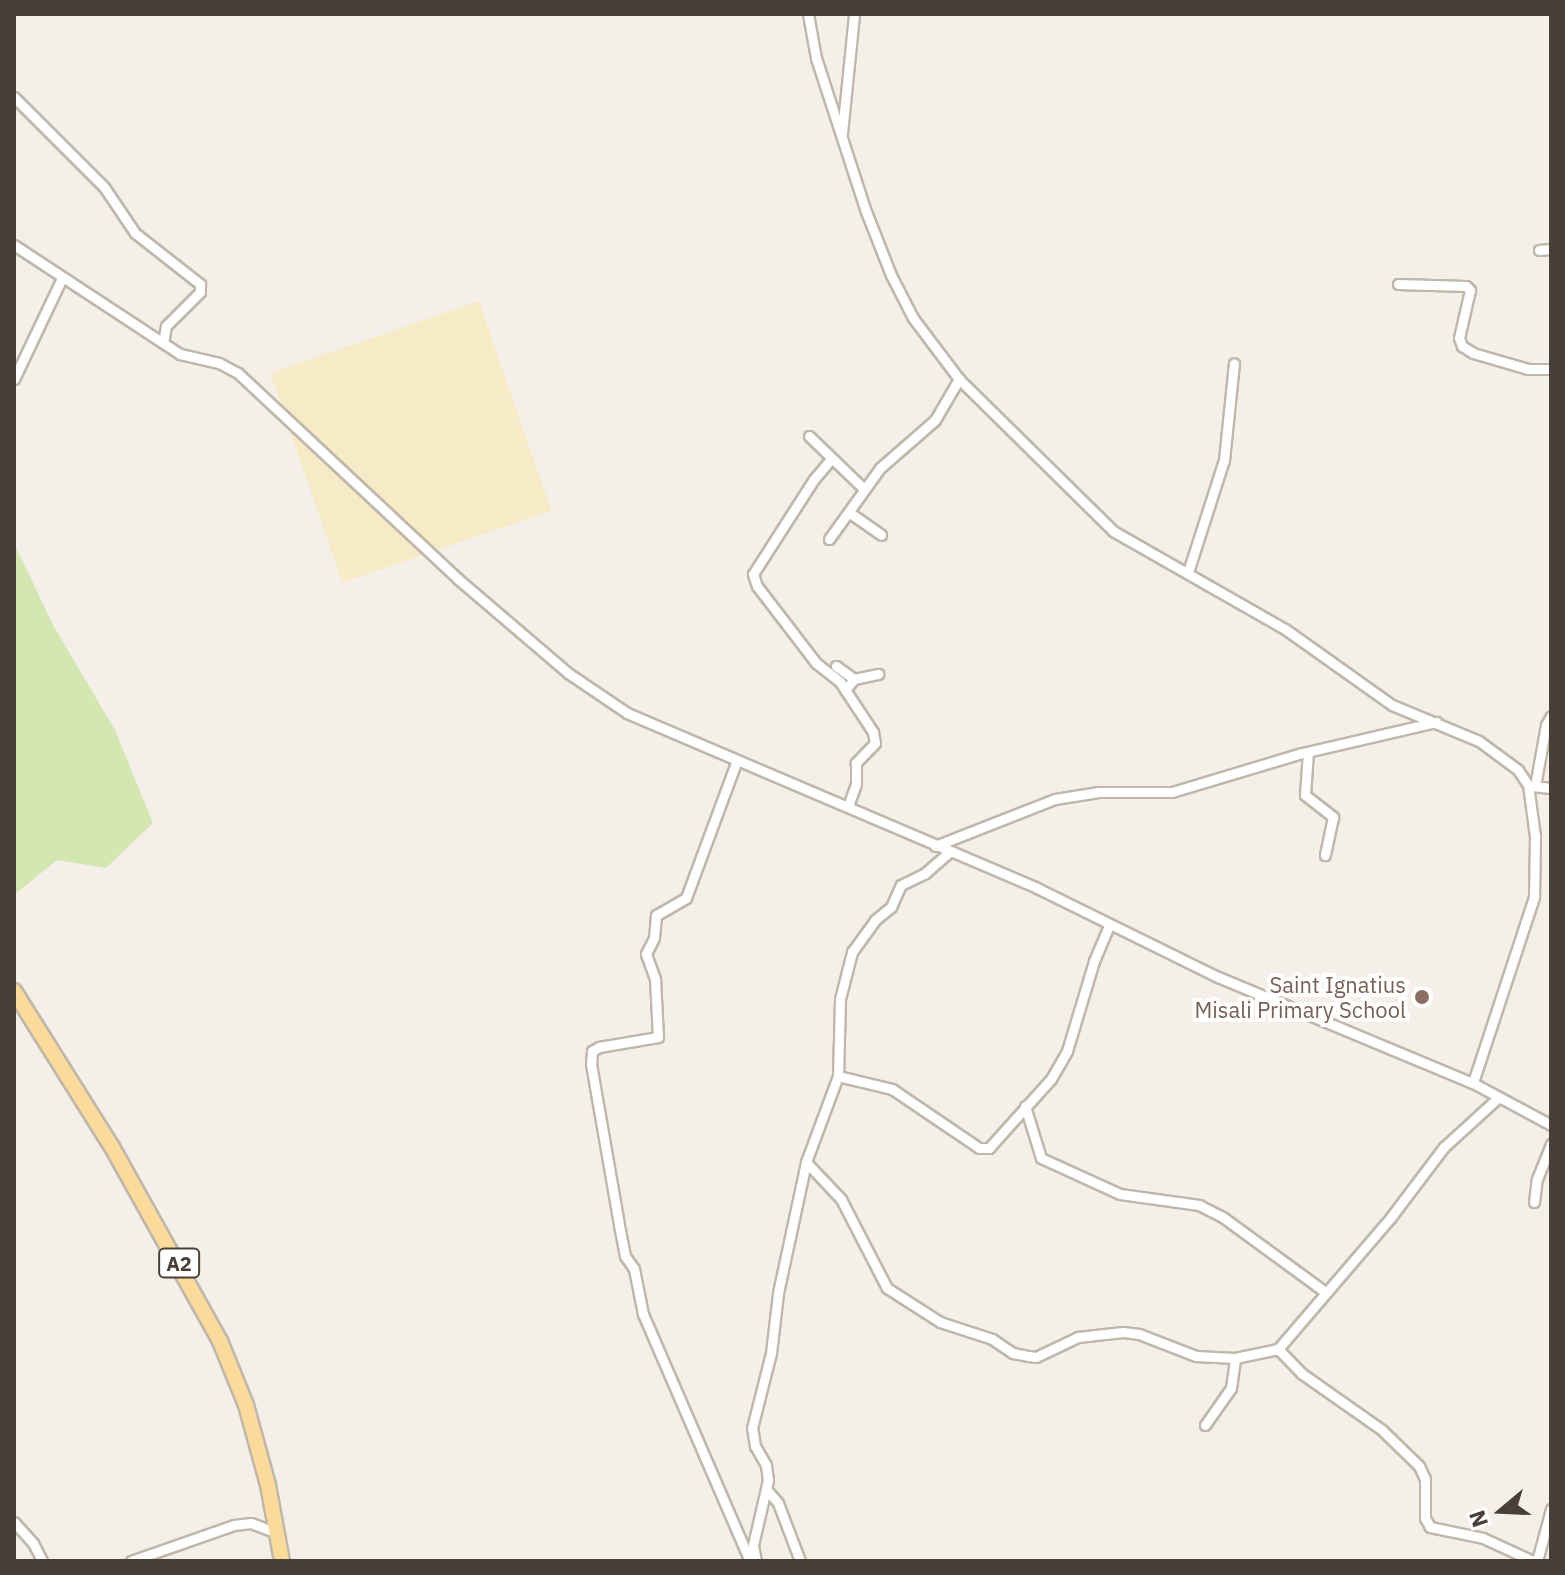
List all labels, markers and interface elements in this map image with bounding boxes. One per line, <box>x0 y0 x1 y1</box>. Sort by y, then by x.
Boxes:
place label: Saint Ignatius Misali Primary School <box>1194 971 1406 1022</box>
marker: Saint Ignatius Misali Primary School <box>1413 988 1431 1006</box>
road number: A2 <box>157 1247 201 1279</box>
north arrow <box>1461 1471 1541 1551</box>
text: N <box>1462 1507 1494 1531</box>

